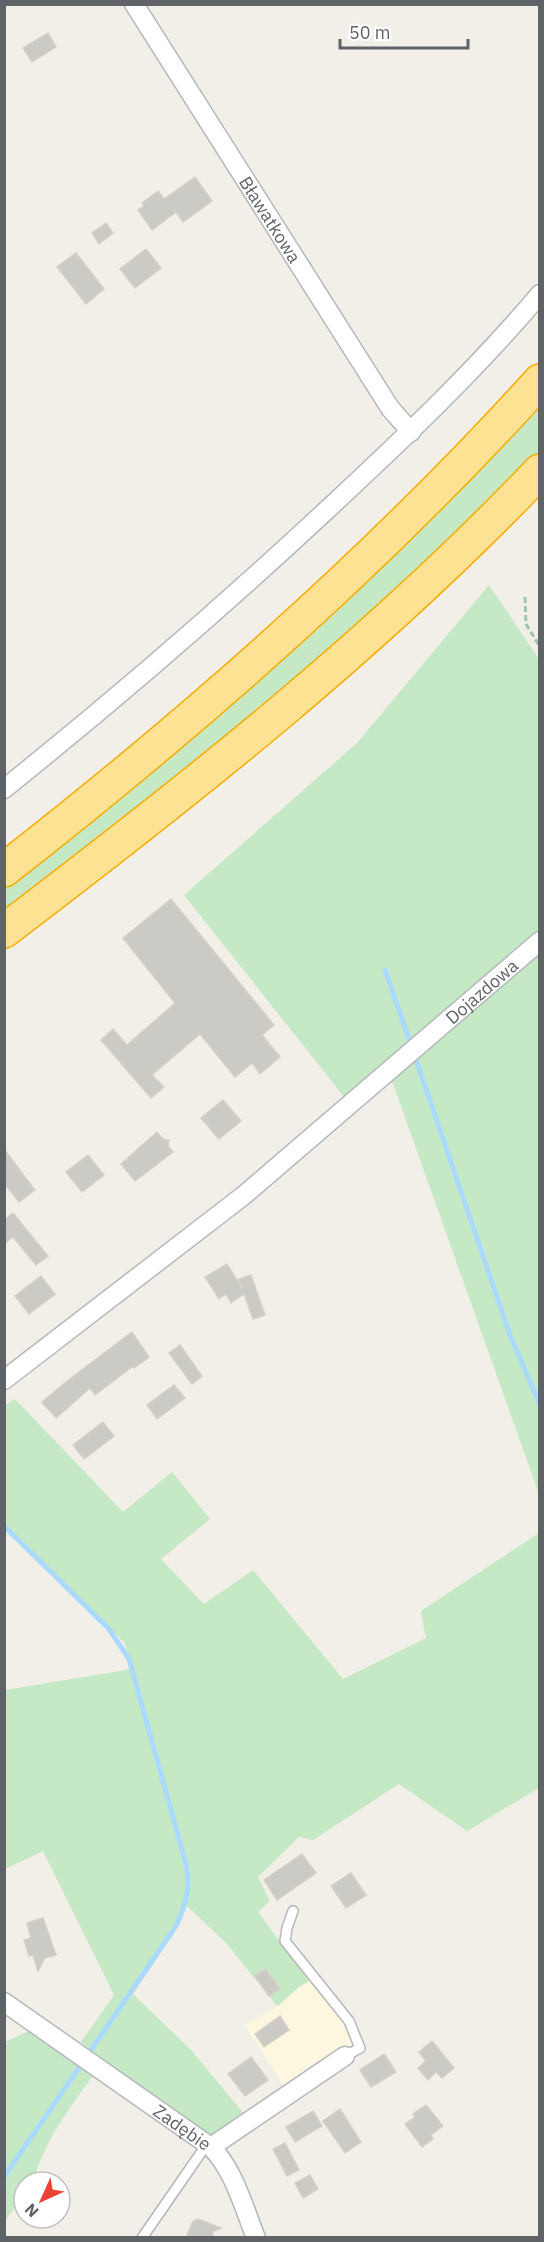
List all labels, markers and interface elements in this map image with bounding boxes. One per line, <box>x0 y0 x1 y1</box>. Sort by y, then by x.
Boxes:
scale bar <box>340 12 468 50</box>
text: 50 m <box>349 21 391 44</box>
street label: Bławatkowa <box>234 172 307 267</box>
street label: Dojazdowa <box>441 954 523 1029</box>
street label: Zadębie <box>149 2099 216 2155</box>
north arrow <box>12 2170 72 2230</box>
text: N <box>20 2199 43 2222</box>

